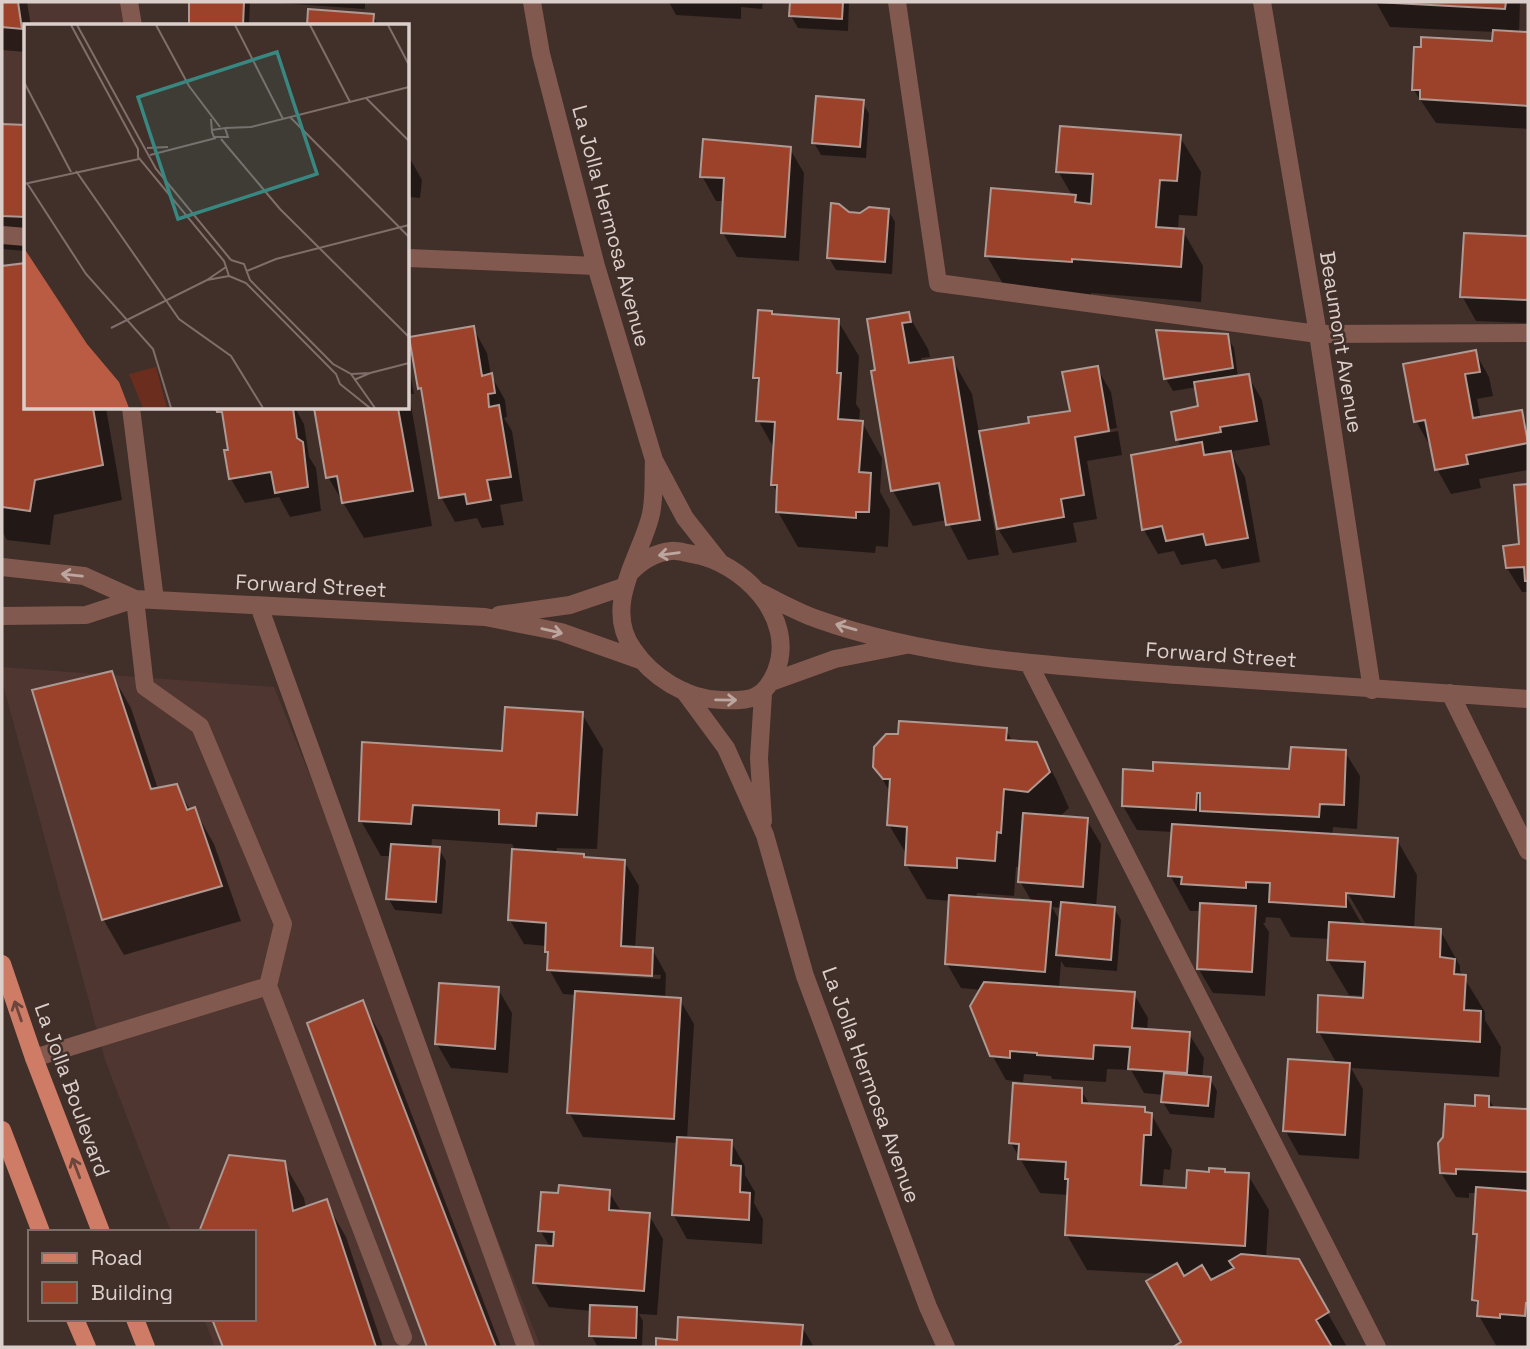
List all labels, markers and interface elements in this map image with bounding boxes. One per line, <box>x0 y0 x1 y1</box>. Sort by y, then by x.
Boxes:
inset map <box>24 24 410 410</box>
street label: La Jolla Hermosa Avenue <box>566 102 657 350</box>
street label: Beaumont Avenue <box>1314 249 1369 435</box>
one-way arrow <box>658 547 680 560</box>
one-way arrow <box>61 568 84 581</box>
street label: Forward Street <box>235 568 387 603</box>
one-way arrow <box>836 620 858 633</box>
one-way arrow <box>540 625 563 638</box>
street label: Forward Street <box>1145 636 1298 673</box>
one-way arrow <box>714 694 737 707</box>
street label: La Jolla Hermosa Avenue <box>816 963 927 1206</box>
street label: La Jolla Boulevard <box>29 999 116 1180</box>
one-way arrow <box>11 1000 23 1022</box>
one-way arrow <box>69 1158 82 1180</box>
legend <box>28 1230 256 1321</box>
text: Road <box>91 1244 143 1271</box>
text: Building <box>91 1279 173 1306</box>

